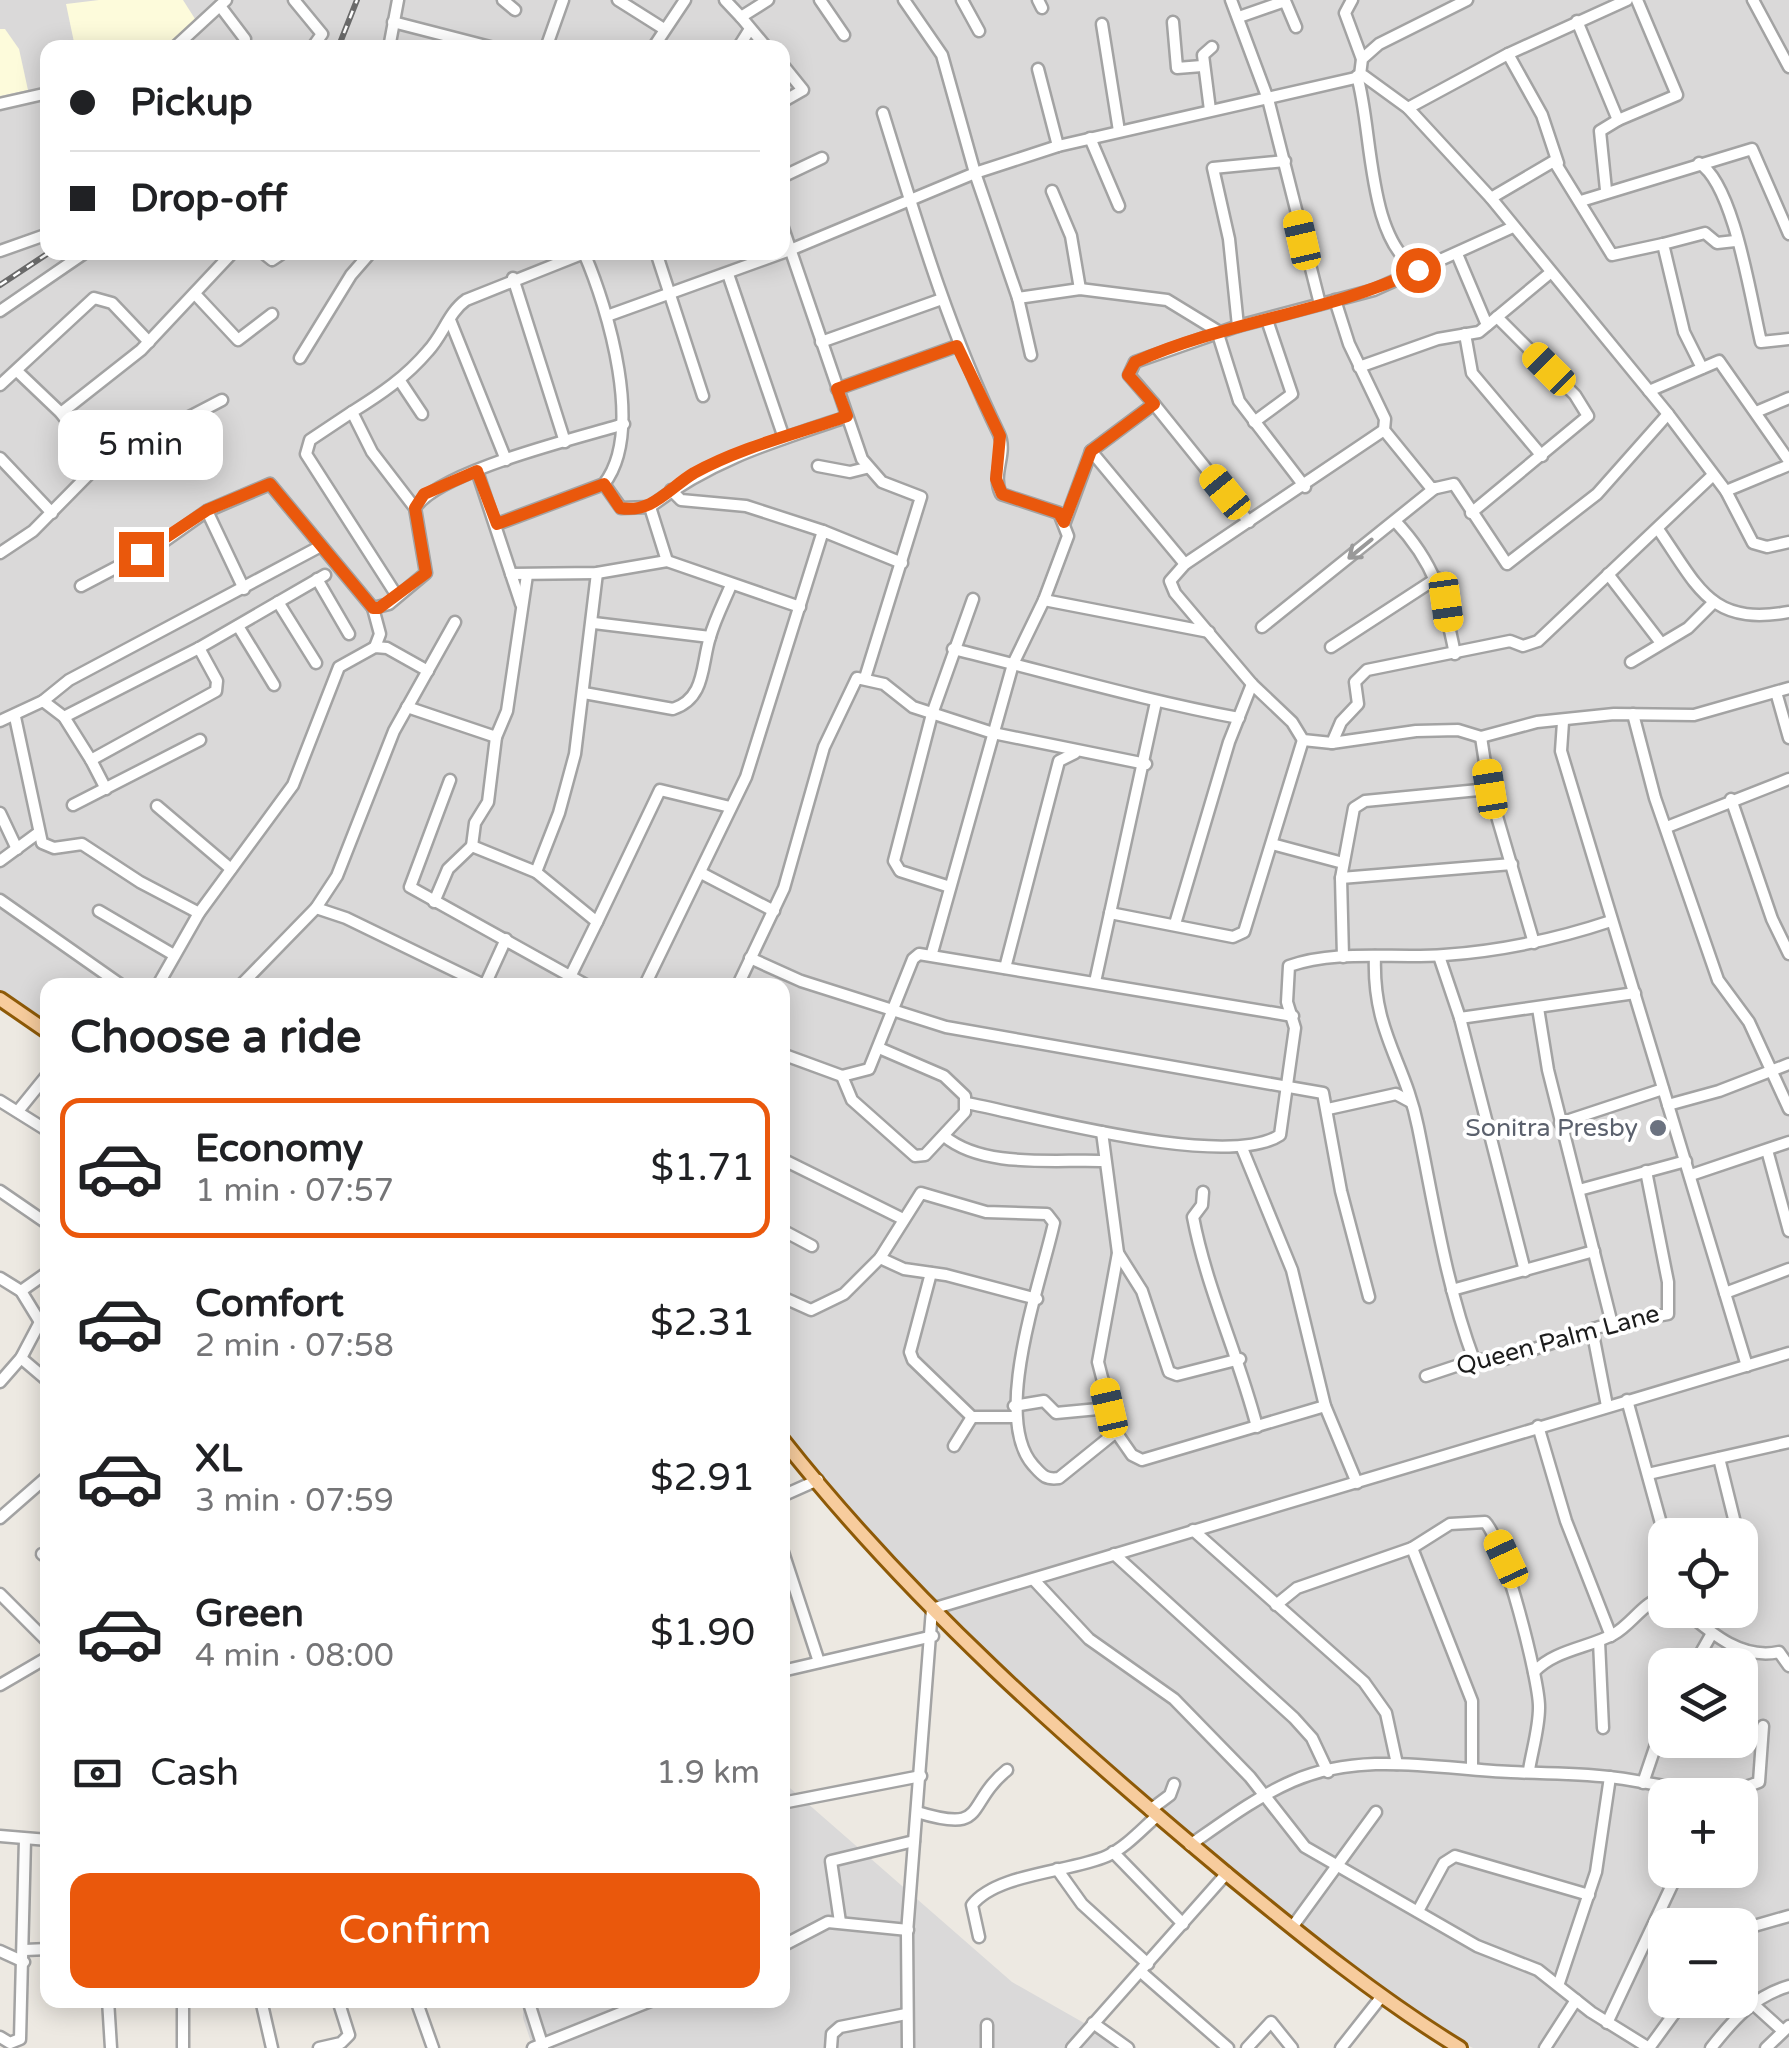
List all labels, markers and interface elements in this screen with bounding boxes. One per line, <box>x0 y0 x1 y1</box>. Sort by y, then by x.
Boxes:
text: Pickup <box>130 80 253 126</box>
text: Drop-off <box>130 176 287 222</box>
car <box>1281 207 1323 273</box>
route start <box>1396 248 1441 293</box>
car <box>1517 337 1581 401</box>
callout: 5 min <box>58 409 224 479</box>
text: 5 min <box>98 426 183 464</box>
car <box>1194 459 1256 525</box>
route end <box>119 532 164 577</box>
one-way arrow <box>1347 538 1374 559</box>
car <box>1427 570 1465 634</box>
car <box>1470 757 1510 821</box>
text: Choose a ride <box>70 1011 361 1065</box>
place label: Sonitra Presby <box>1465 1113 1638 1143</box>
marker: Sonitra Presby <box>1647 1117 1669 1139</box>
icon: car <box>75 1123 165 1213</box>
text: Economy <box>195 1126 363 1172</box>
text: $1.71 <box>650 1145 755 1191</box>
text: 1 min · 07:57 <box>195 1172 394 1210</box>
icon: car <box>75 1278 165 1368</box>
text: Comfort <box>195 1281 344 1327</box>
street label: Queen Palm Lane <box>1453 1298 1663 1382</box>
text: $2.31 <box>650 1300 755 1346</box>
text: 2 min · 07:58 <box>195 1327 394 1365</box>
car <box>1088 1375 1130 1441</box>
icon: car <box>75 1433 165 1523</box>
text: XL <box>195 1436 242 1482</box>
text: $2.91 <box>650 1455 755 1501</box>
text: 3 min · 07:59 <box>195 1482 394 1520</box>
map controls <box>1648 1518 1758 2018</box>
button: locate <box>1648 1518 1758 1628</box>
car <box>1480 1525 1532 1593</box>
icon: car <box>75 1588 165 1678</box>
text: Green <box>195 1591 304 1637</box>
text: $1.90 <box>650 1610 755 1656</box>
text: 4 min · 08:00 <box>195 1637 394 1675</box>
button: layers <box>1648 1648 1758 1758</box>
icon: cash <box>70 1746 125 1801</box>
text: Cash <box>150 1750 239 1796</box>
text: 1.9 km <box>656 1754 760 1792</box>
button: + <box>1648 1778 1758 1888</box>
button: Confirm <box>70 1873 760 1988</box>
button: − <box>1648 1908 1758 2018</box>

